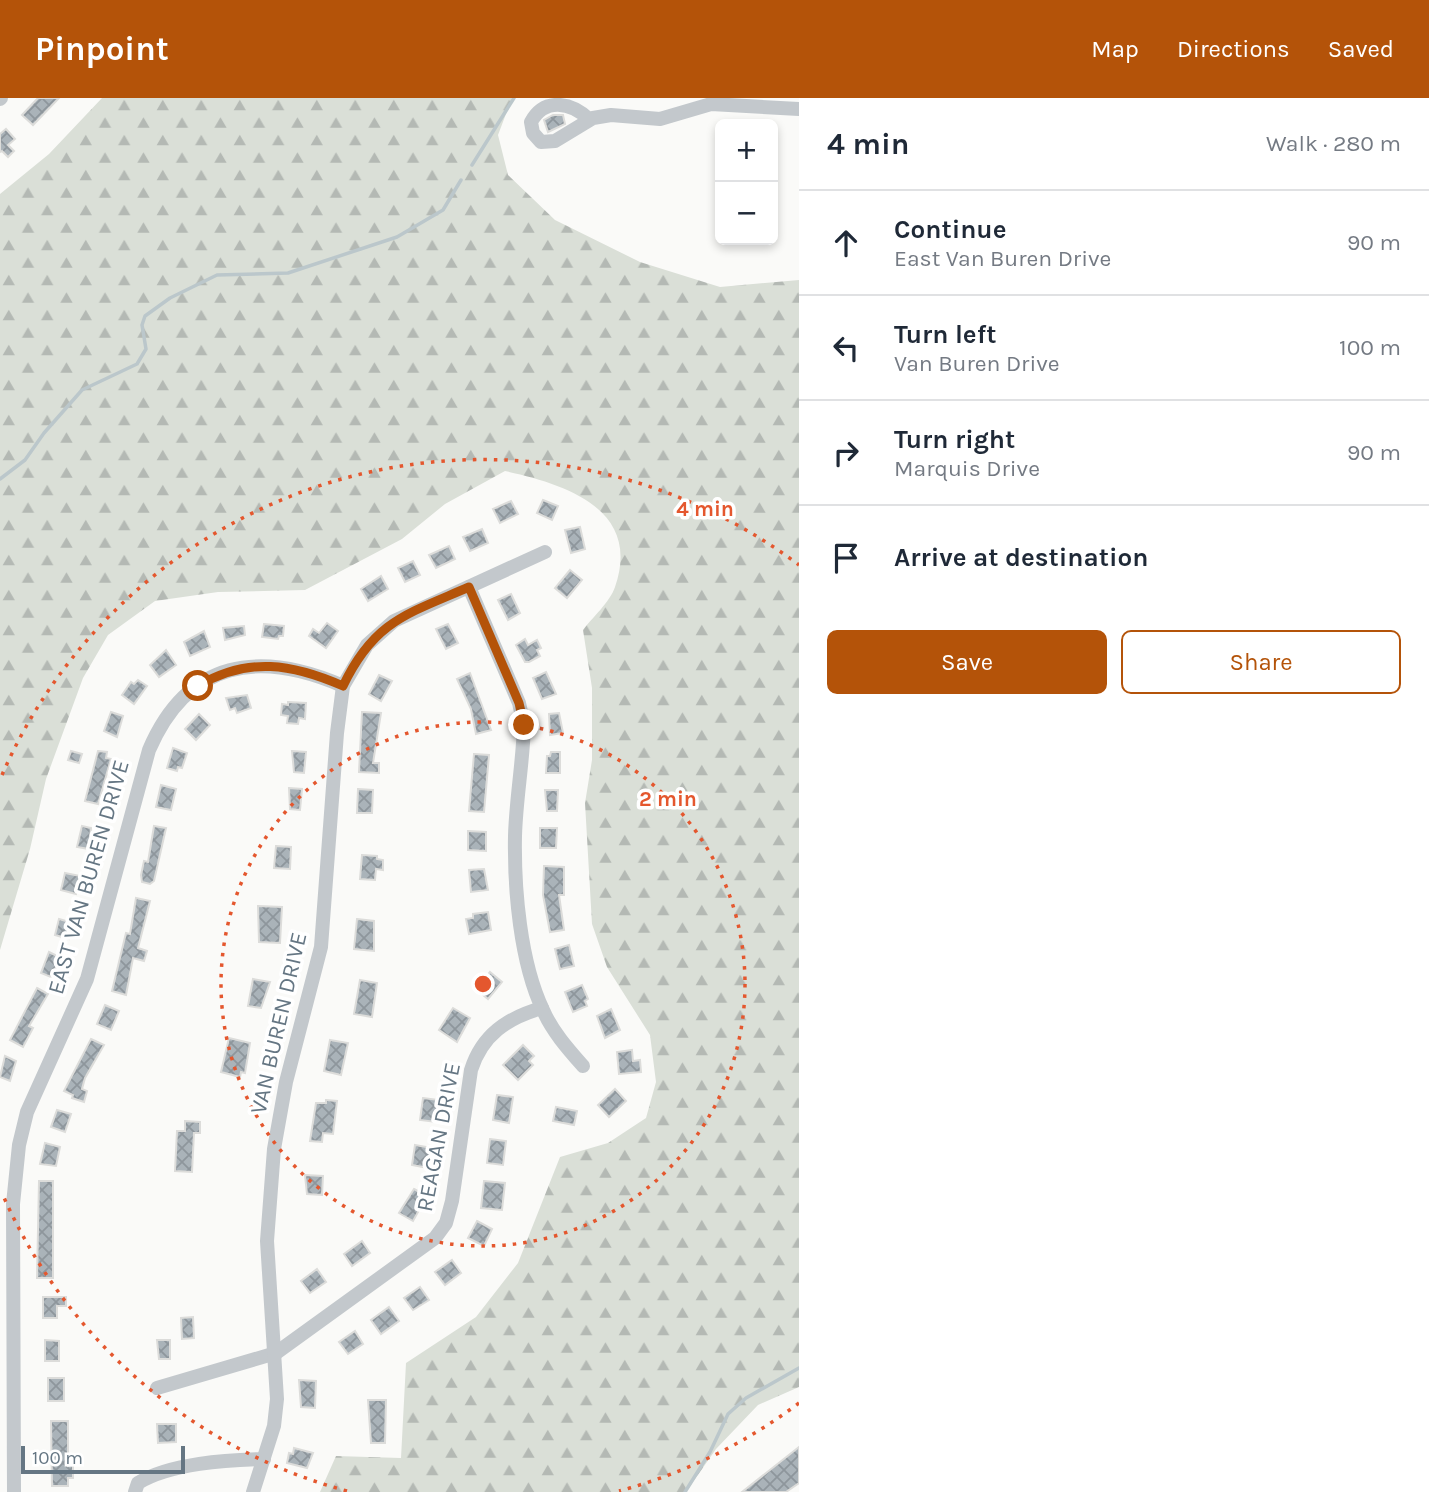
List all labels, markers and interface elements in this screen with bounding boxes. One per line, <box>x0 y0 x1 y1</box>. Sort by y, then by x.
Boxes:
text: Pinpoint <box>35 30 169 68</box>
text: Map <box>1091 35 1139 63</box>
text: Directions <box>1177 35 1290 63</box>
text: Saved <box>1328 35 1394 63</box>
map controls <box>715 119 778 245</box>
button: + <box>715 119 778 182</box>
text: 4 min <box>827 126 909 162</box>
text: Walk · 280 m <box>1266 130 1401 157</box>
button: − <box>715 182 778 245</box>
text: Continue <box>894 214 1006 245</box>
icon: ahead <box>827 224 865 262</box>
text: 90 m <box>1347 229 1401 256</box>
text: East Van Buren Drive <box>894 245 1111 272</box>
text: Turn left <box>894 319 996 350</box>
icon: left <box>827 329 865 367</box>
text: 100 m <box>1339 334 1401 361</box>
text: Van Buren Drive <box>894 350 1060 377</box>
text: Turn right <box>894 424 1015 455</box>
icon: right <box>827 434 865 472</box>
text: 90 m <box>1347 439 1401 466</box>
text: Marquis Drive <box>894 455 1040 482</box>
text: 4 min <box>676 497 734 521</box>
icon: arrive <box>827 539 865 577</box>
text: Arrive at destination <box>894 542 1148 573</box>
button: Save <box>827 630 1107 694</box>
button: Share <box>1121 630 1401 694</box>
route start <box>182 670 213 701</box>
route end <box>508 709 539 740</box>
street label: EAST VAN BUREN DRIVE <box>42 757 135 998</box>
text: 2 min <box>639 787 697 811</box>
street label: VAN BUREN DRIVE <box>244 930 313 1117</box>
centre of rings <box>471 972 495 996</box>
street label: REAGAN DRIVE <box>411 1060 466 1214</box>
scale bar <box>21 1443 186 1475</box>
text: 100 m <box>32 1447 83 1469</box>

